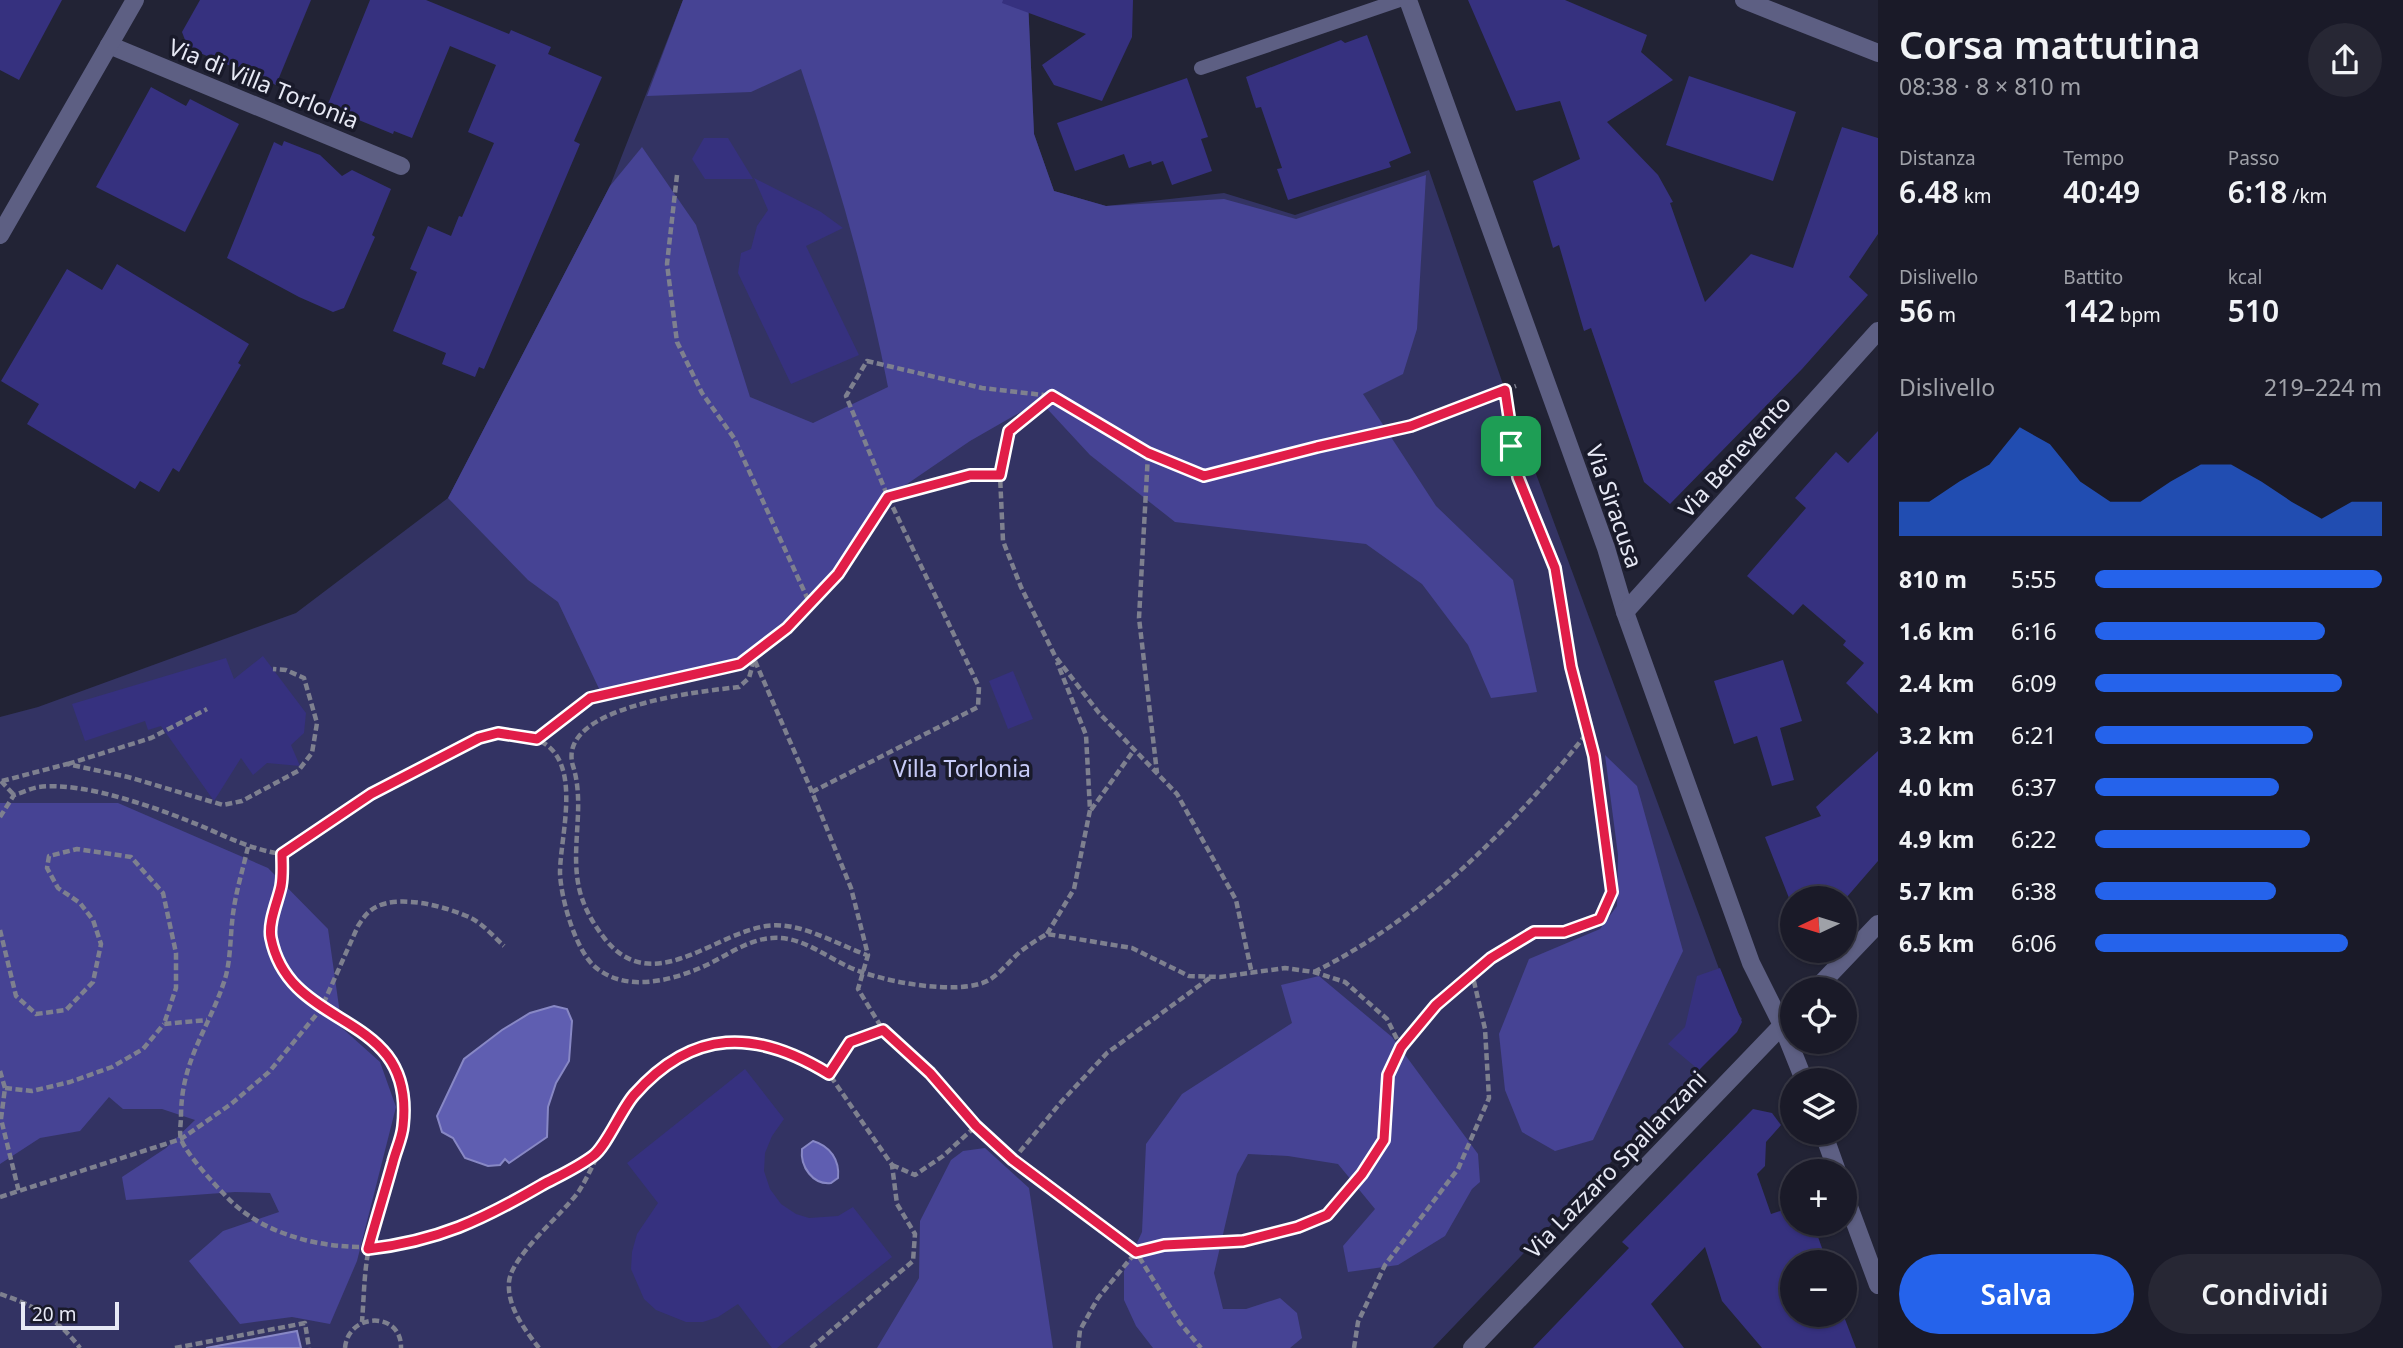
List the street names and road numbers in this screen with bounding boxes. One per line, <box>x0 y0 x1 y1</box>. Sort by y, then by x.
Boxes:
street label: Via di Villa Torlonia <box>164 30 364 136</box>
street label: Via Benevento <box>1670 388 1798 524</box>
street label: Via Siracusa <box>1579 440 1651 572</box>
street label: Via Lazzaro Spallanzani <box>1517 1063 1713 1265</box>

